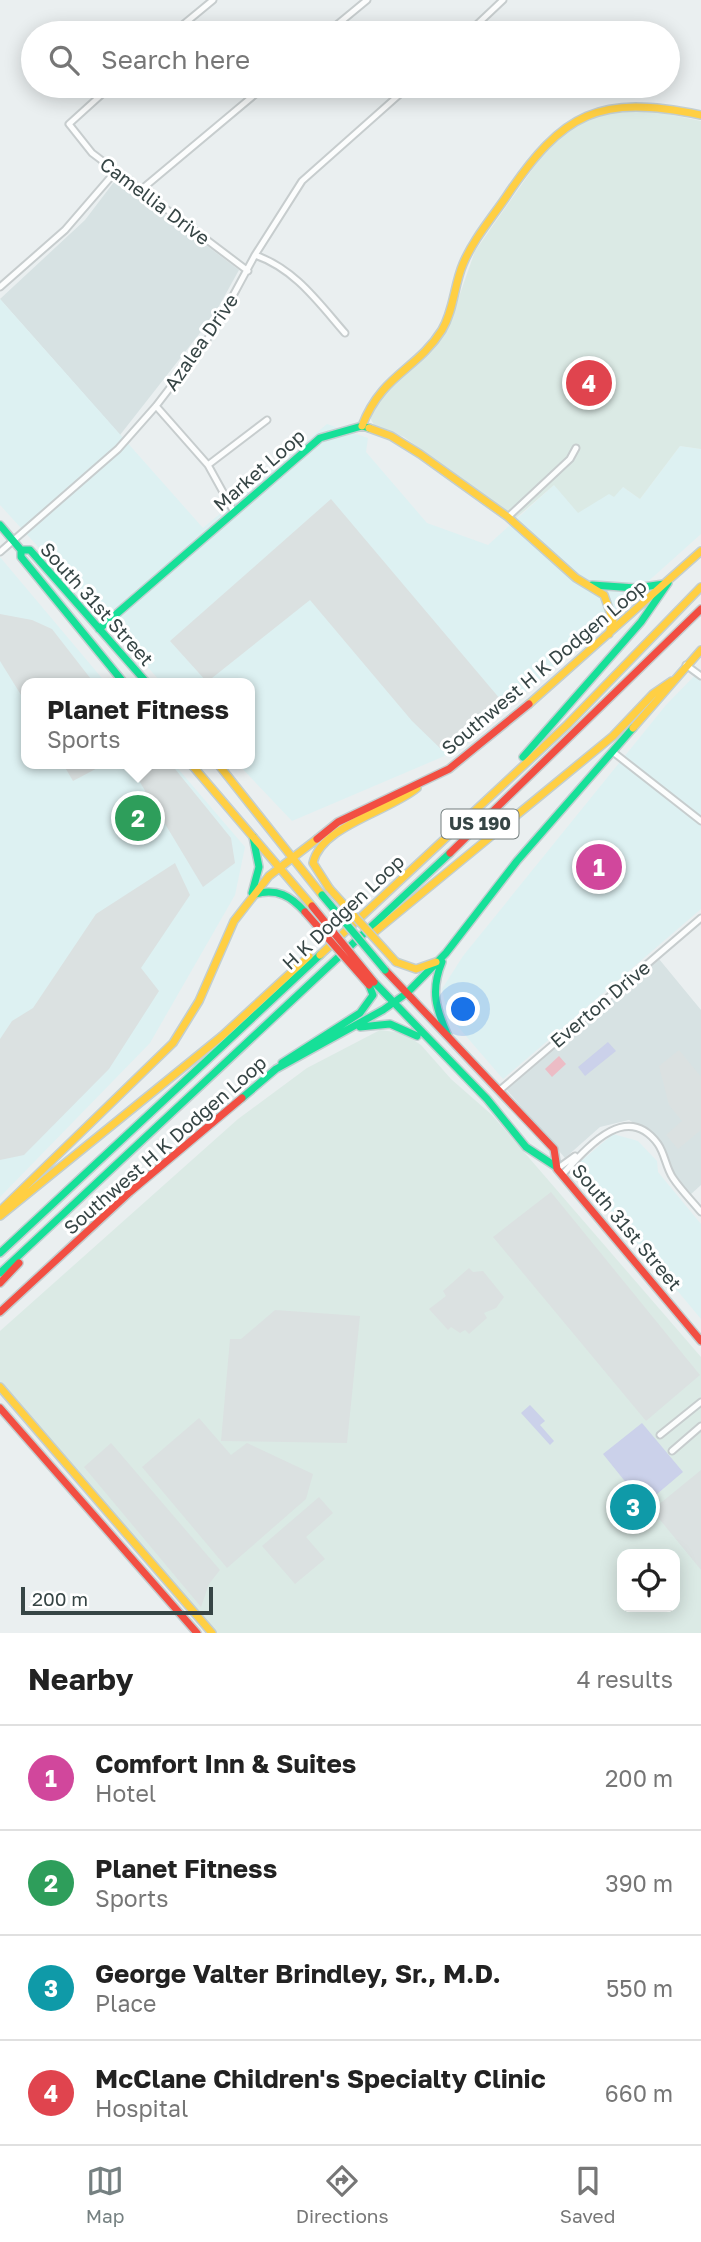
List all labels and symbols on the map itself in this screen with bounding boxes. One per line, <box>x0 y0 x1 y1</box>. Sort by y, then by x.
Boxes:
street label: Camellia Drive <box>96 152 215 249</box>
street label: Azalea Drive <box>159 289 242 395</box>
pin: 4 <box>566 357 612 409</box>
street label: Market Loop <box>208 424 309 515</box>
street label: South 31st Street <box>36 537 159 670</box>
street label: Southwest H K Dodgen Loop <box>437 574 651 759</box>
pin: 2 <box>115 792 161 844</box>
road number: US 190 <box>442 810 518 838</box>
pin: 1 <box>576 841 622 893</box>
street label: H K Dodgen Loop <box>277 849 408 974</box>
street label: Everton Drive <box>545 955 654 1052</box>
your location <box>446 992 480 1026</box>
street label: Southwest H K Dodgen Loop <box>59 1050 271 1239</box>
street label: South 31st Street <box>568 1159 687 1295</box>
pin: 3 <box>610 1481 656 1533</box>
scale bar <box>21 1584 214 1616</box>

